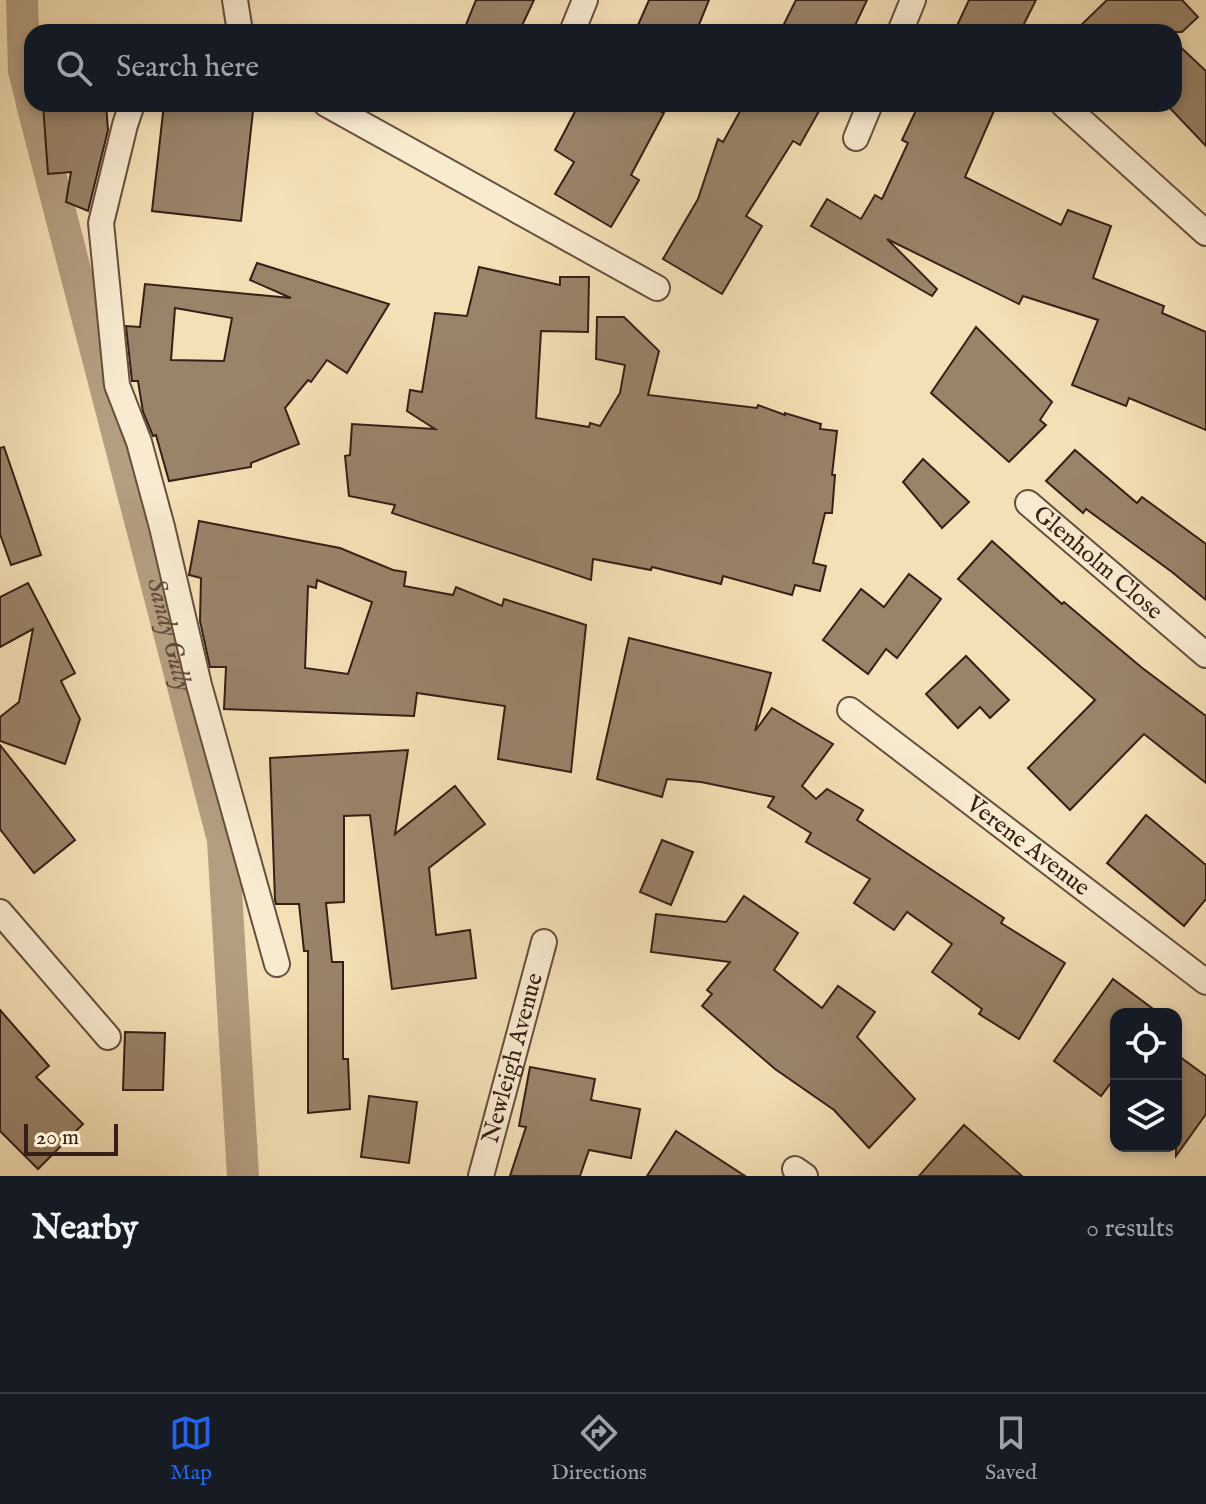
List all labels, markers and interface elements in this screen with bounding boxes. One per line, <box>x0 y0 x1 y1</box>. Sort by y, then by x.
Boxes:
search box <box>24 24 1182 112</box>
icon: search <box>52 46 96 90</box>
text: Search here <box>116 49 259 87</box>
street label: Glenholm Close <box>1027 499 1169 627</box>
water label: Sandy Gully <box>139 574 200 695</box>
street label: Verene Avenue <box>959 788 1096 903</box>
street label: Newleigh Avenue <box>475 970 550 1147</box>
map controls <box>1110 1008 1182 1152</box>
button: locate <box>1110 1008 1182 1080</box>
button: layers <box>1110 1080 1182 1152</box>
scale bar <box>24 1120 118 1156</box>
text: 20 m <box>36 1124 79 1152</box>
text: Nearby <box>32 1207 138 1250</box>
text: 0 results <box>1086 1212 1174 1245</box>
tab: Map <box>169 1411 213 1487</box>
tab: Directions <box>551 1411 647 1487</box>
tab: Saved <box>985 1411 1037 1487</box>

